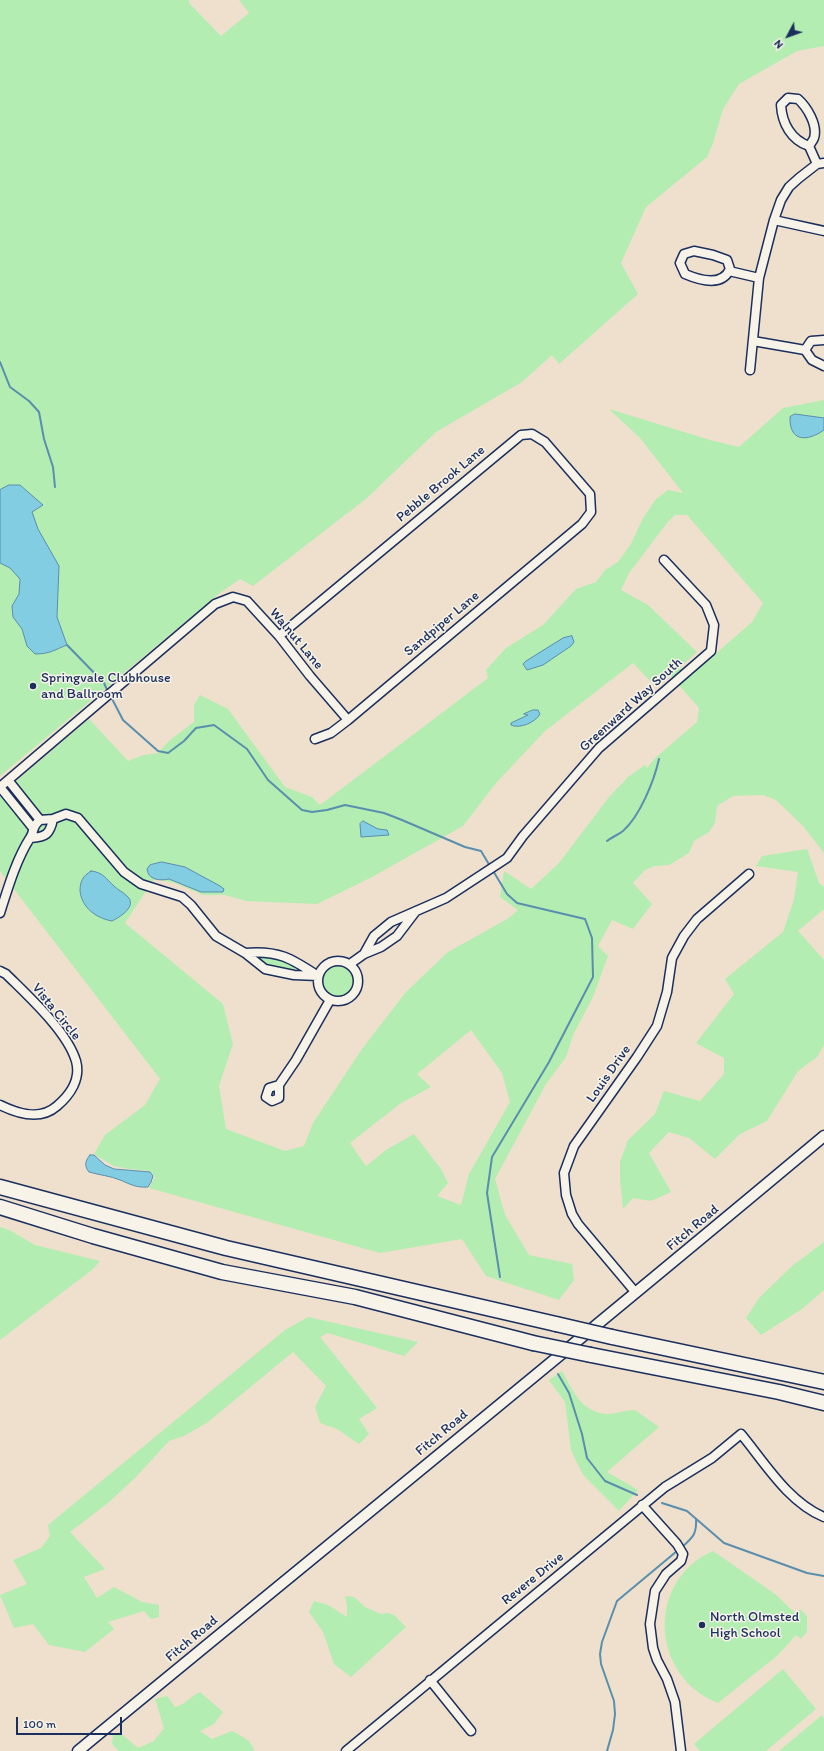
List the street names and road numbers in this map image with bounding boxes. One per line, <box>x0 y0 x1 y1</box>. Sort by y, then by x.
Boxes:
street label: Pebble Brook Lane <box>393 442 489 526</box>
street label: Sandpiper Lane <box>401 588 483 660</box>
street label: Walnut Lane <box>265 605 327 673</box>
street label: Greenward Way South <box>576 654 686 756</box>
street label: Vista Circle <box>28 980 84 1044</box>
street label: Louis Drive <box>583 1042 635 1106</box>
street label: Fitch Road <box>663 1201 723 1255</box>
street label: Fitch Road <box>412 1406 472 1460</box>
street label: Revere Drive <box>499 1549 567 1609</box>
street label: Fitch Road <box>162 1612 222 1666</box>

